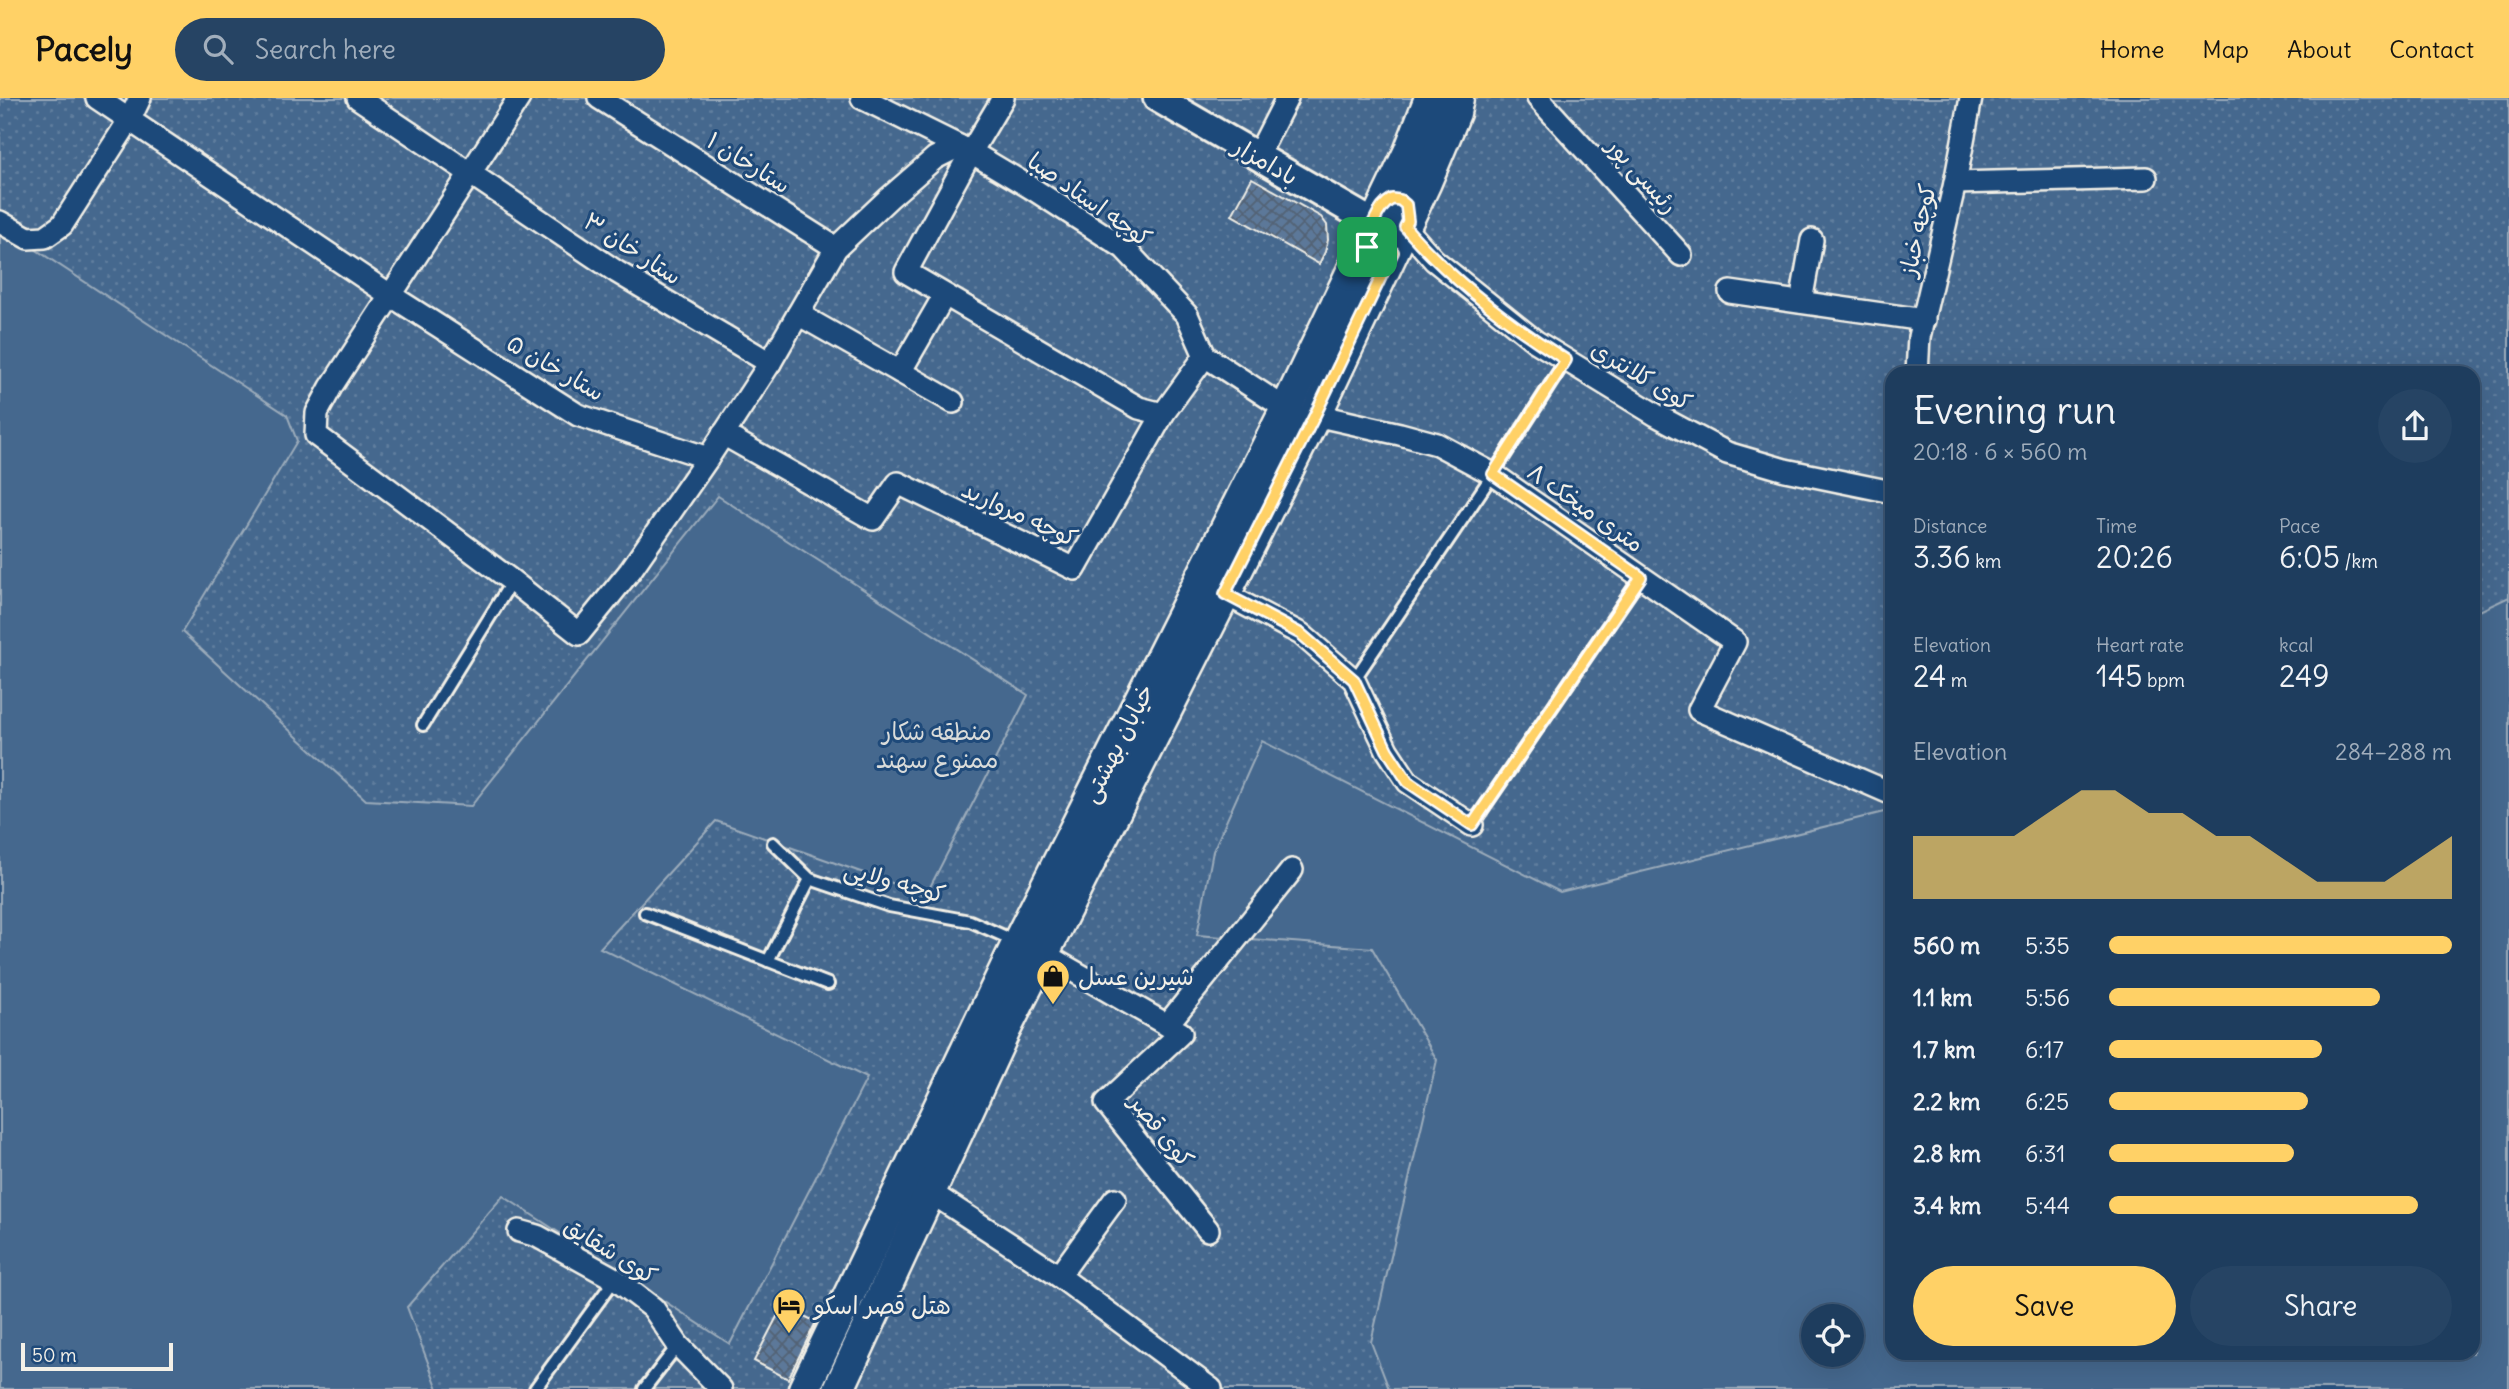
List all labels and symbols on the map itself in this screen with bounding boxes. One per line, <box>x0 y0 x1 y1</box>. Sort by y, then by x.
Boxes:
street label: ستارخان ۱ <box>702 125 796 199</box>
street label: بادامزار <box>1226 129 1304 192</box>
street label: رئیسی پور <box>1599 129 1685 220</box>
street label: کوچه استاد صبا <box>1022 145 1158 254</box>
street label: کوچه خباز <box>1891 181 1943 281</box>
street label: ستار خان ۳ <box>578 205 688 291</box>
pin <box>1337 217 1397 277</box>
street label: ستار خان ۵ <box>502 327 610 407</box>
street label: کوی کلانتری <box>1586 333 1698 418</box>
street label: ۸ متری میخک <box>1522 456 1650 558</box>
street label: کوچه مروارید <box>957 473 1083 554</box>
street label: خیابان بهشتی <box>1074 678 1161 808</box>
park label: منطقه شکار ممنوع سهند <box>876 716 998 777</box>
street label: کوچه ولایی <box>841 853 949 910</box>
shop icon: شیرین عسل <box>1034 957 1072 1006</box>
place label: شیرین عسل <box>1078 961 1194 991</box>
street label: کوی قصر <box>1121 1085 1201 1174</box>
street label: کوی شقایق <box>558 1210 663 1291</box>
hotel icon: هتل قصر اسکو <box>770 1286 808 1335</box>
place label: هتل قصر اسکو <box>812 1290 951 1321</box>
scale bar <box>21 1340 173 1372</box>

